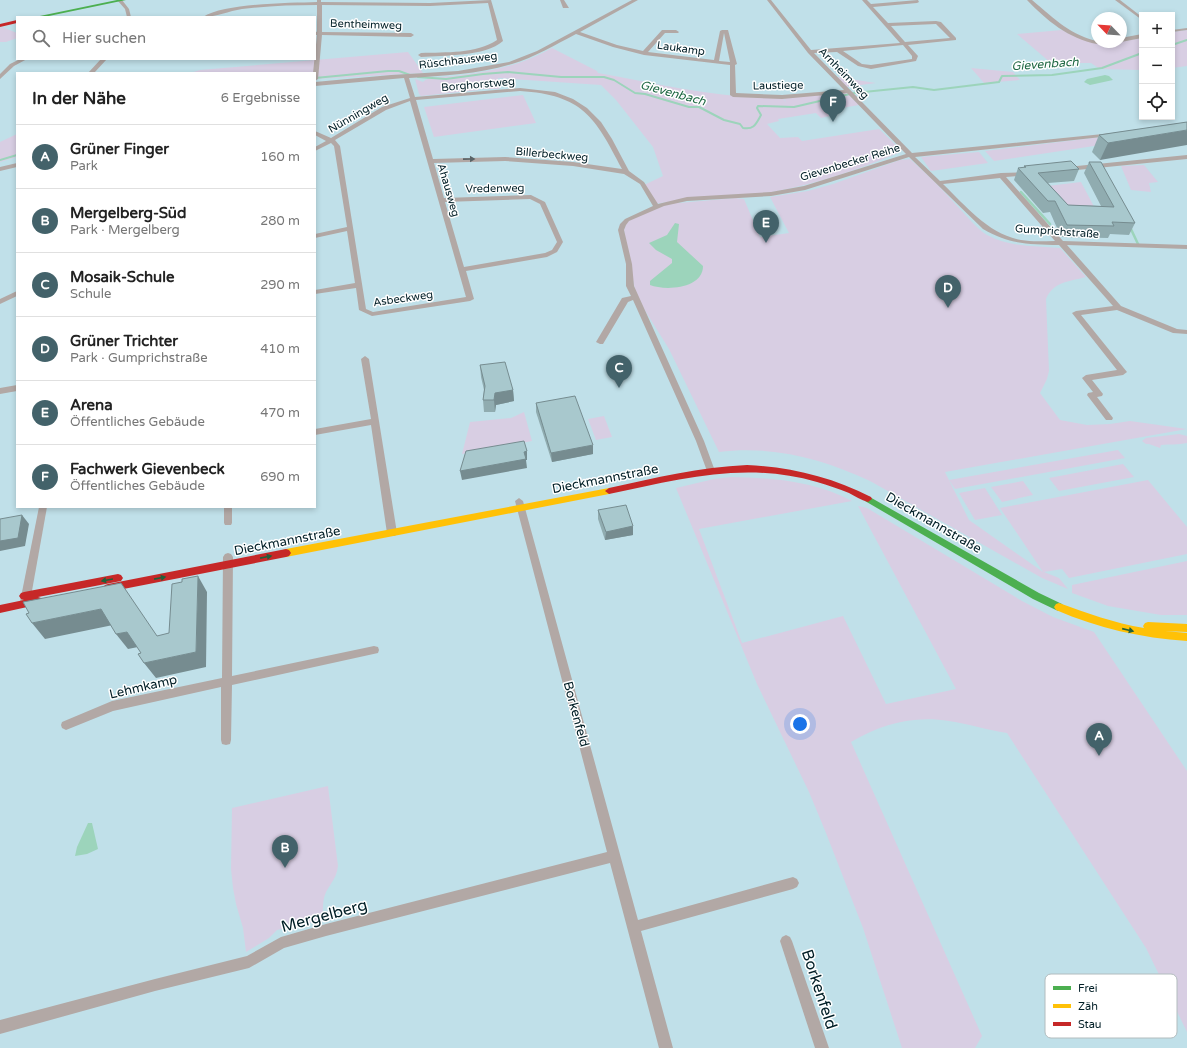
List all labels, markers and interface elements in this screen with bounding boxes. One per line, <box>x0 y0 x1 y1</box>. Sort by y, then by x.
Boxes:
north arrow <box>1091 12 1127 48</box>
map controls <box>1139 12 1175 120</box>
button: + <box>1139 12 1175 48</box>
search box <box>16 16 316 60</box>
street label: Bentheimweg <box>330 17 402 32</box>
icon: search <box>30 27 52 49</box>
text: Hier suchen <box>62 29 146 47</box>
street label: Laukamp <box>656 39 706 58</box>
street label: Arnheimweg <box>816 45 871 102</box>
button: − <box>1139 48 1175 84</box>
street label: Rüschhausweg <box>418 49 498 72</box>
water label: Gievenbach <box>1011 55 1080 73</box>
street label: Borghorstweg <box>441 75 516 94</box>
water label: Gievenbach <box>639 78 708 109</box>
street label: Laustiege <box>753 79 803 92</box>
button: locate <box>1139 84 1175 120</box>
text: In der Nähe <box>32 88 126 109</box>
pin: F <box>820 89 846 122</box>
text: 6 Ergebnisse <box>221 90 300 106</box>
street label: Nünningweg <box>326 91 391 136</box>
text: Grüner Finger <box>70 140 169 158</box>
street label: Gievenbecker Reihe <box>799 141 902 184</box>
street label: Billerbeckweg <box>515 145 589 164</box>
text: A <box>40 149 50 165</box>
text: 160 m <box>260 149 300 165</box>
one-way arrow <box>463 156 476 162</box>
text: Park <box>70 158 98 174</box>
street label: Ahausweg <box>435 162 462 218</box>
street label: Vredenweg <box>465 181 525 196</box>
text: Mergelberg-Süd <box>70 204 186 222</box>
pin: E <box>753 210 779 243</box>
text: B <box>40 213 50 229</box>
text: 280 m <box>260 213 300 229</box>
text: Park · Mergelberg <box>70 222 180 238</box>
street label: Gumprichstraße <box>1014 222 1099 241</box>
text: Mosaik-Schule <box>70 268 174 286</box>
pin: D <box>935 275 961 308</box>
text: C <box>40 277 50 293</box>
text: 290 m <box>260 277 300 293</box>
text: Schule <box>70 286 111 302</box>
street label: Asbeckweg <box>372 288 434 309</box>
text: Grüner Trichter <box>70 332 178 350</box>
text: D <box>40 341 50 357</box>
text: 410 m <box>260 341 300 357</box>
text: Park · Gumprichstraße <box>70 350 208 366</box>
pin: C <box>606 355 632 388</box>
text: Arena <box>70 396 113 414</box>
text: E <box>41 405 49 421</box>
text: 470 m <box>260 405 300 421</box>
text: Öffentliches Gebäude <box>70 414 205 430</box>
text: Fachwerk Gievenbeck <box>70 460 225 478</box>
street label: Dieckmannstraße <box>551 461 660 497</box>
text: F <box>41 469 49 485</box>
text: 690 m <box>260 469 300 485</box>
text: Öffentliches Gebäude <box>70 478 205 494</box>
street label: Dieckmannstraße <box>883 489 984 557</box>
street label: Dieckmannstraße <box>233 523 342 559</box>
one-way arrow <box>260 554 272 560</box>
one-way arrow <box>154 575 166 581</box>
one-way arrow <box>101 577 113 583</box>
one-way arrow <box>1121 627 1134 633</box>
street label: Lehmkamp <box>108 671 179 703</box>
street label: Borkenfeld <box>560 680 592 749</box>
your location <box>790 714 810 734</box>
pin: A <box>1086 723 1112 756</box>
pin: B <box>272 835 298 868</box>
street label: Mergelberg <box>279 895 370 937</box>
street label: Borkenfeld <box>797 947 841 1032</box>
legend <box>1045 974 1177 1038</box>
text: Frei <box>1078 982 1097 995</box>
text: Zäh <box>1078 1000 1098 1013</box>
text: Stau <box>1078 1018 1102 1031</box>

